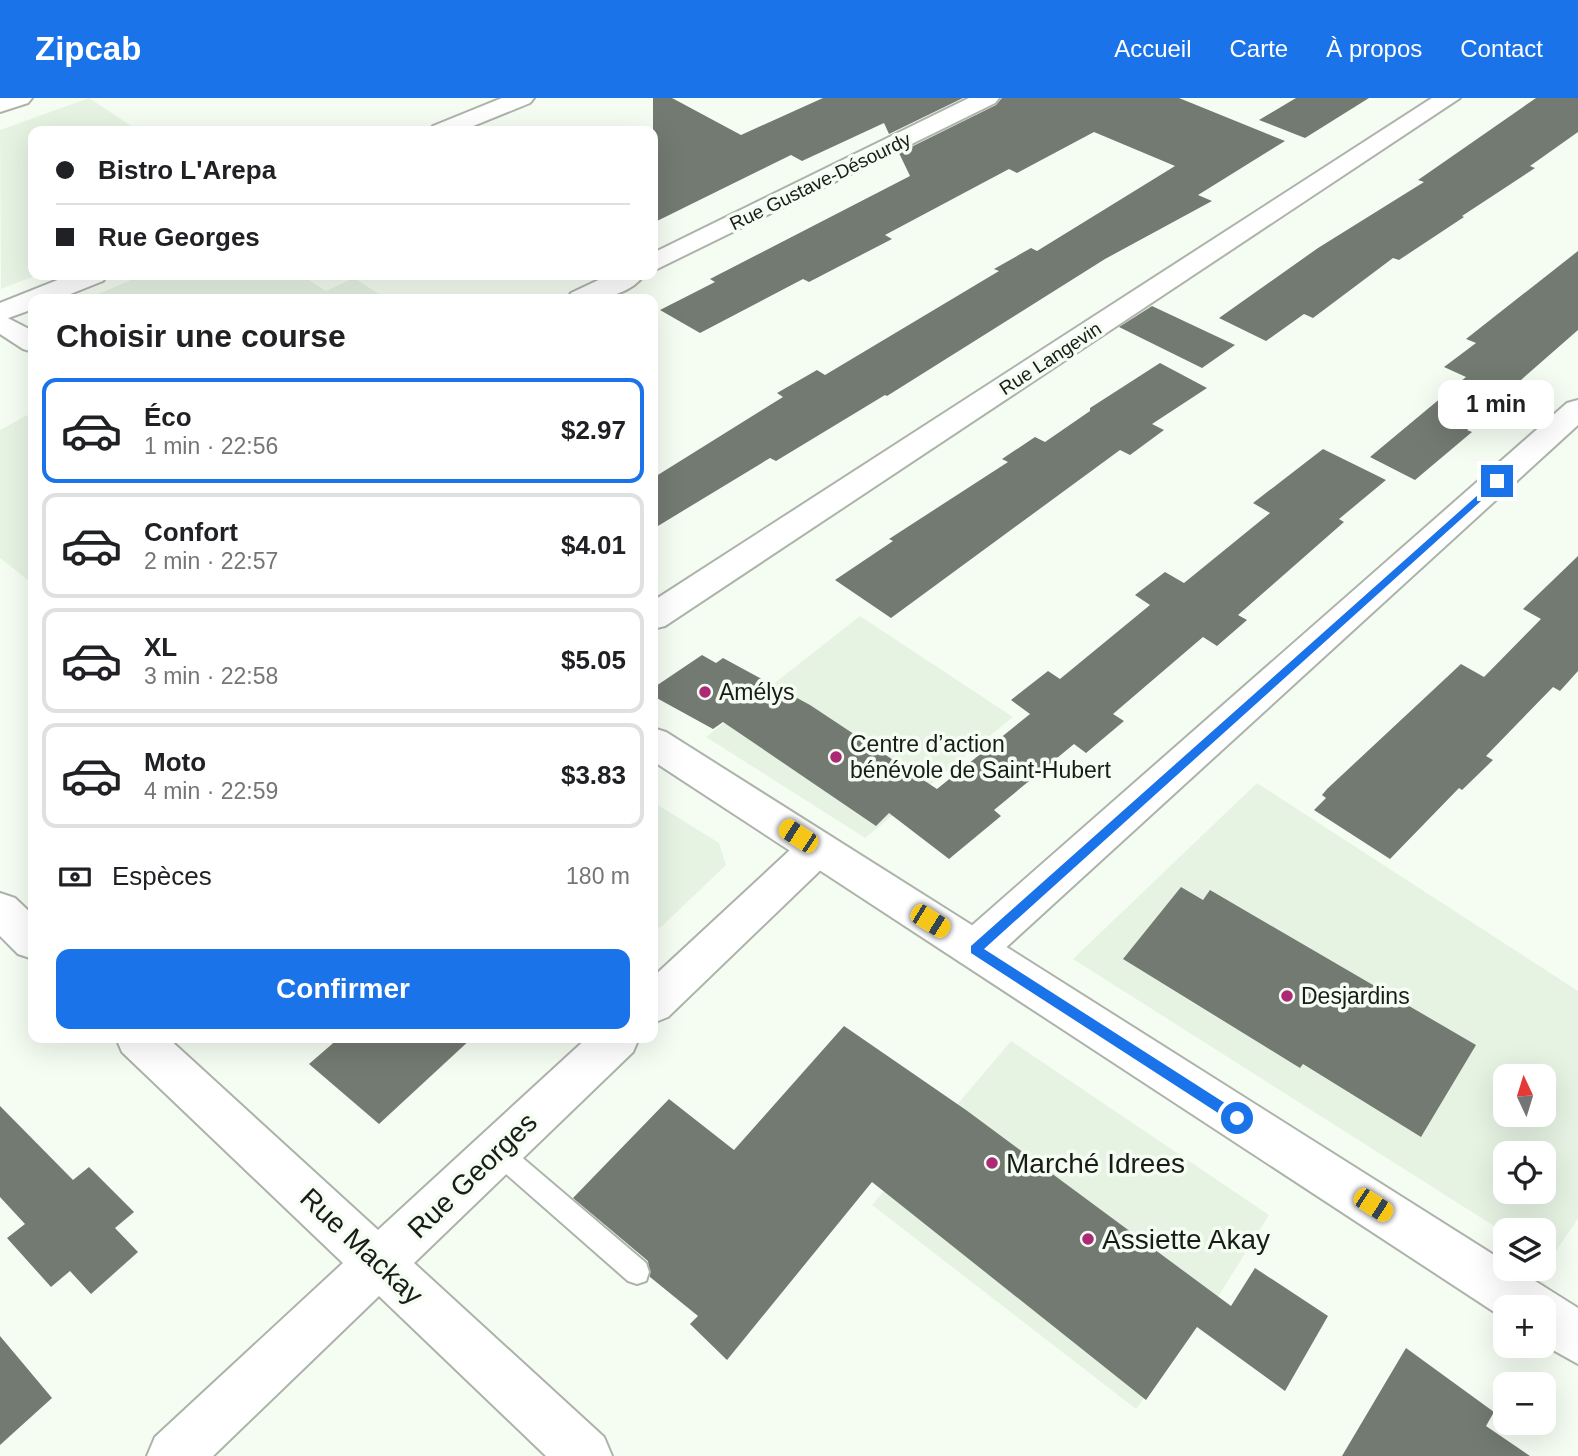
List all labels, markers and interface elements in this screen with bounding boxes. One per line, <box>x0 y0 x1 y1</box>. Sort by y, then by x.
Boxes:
text: Zipcab <box>35 30 141 67</box>
text: Accueil <box>1114 35 1192 62</box>
text: Carte <box>1230 35 1288 62</box>
text: À propos <box>1326 35 1422 62</box>
text: Contact <box>1460 35 1543 62</box>
street label: Rue Gustave-Désourdy <box>726 128 914 234</box>
text: Bistro L'Arepa <box>98 155 276 185</box>
text: Rue Georges <box>98 222 260 252</box>
text: Choisir une course <box>56 318 346 354</box>
street label: Rue Langevin <box>995 318 1105 399</box>
callout: 1 min <box>1439 380 1555 428</box>
text: 1 min <box>1466 391 1526 417</box>
icon: car <box>60 399 123 462</box>
text: Éco <box>144 402 192 432</box>
text: $2.97 <box>561 415 626 445</box>
text: 1 min · 22:56 <box>144 433 278 459</box>
route end <box>1481 465 1513 497</box>
icon: car <box>60 514 123 577</box>
text: Confort <box>144 517 238 547</box>
text: $4.01 <box>561 530 626 560</box>
text: 2 min · 22:57 <box>144 548 278 574</box>
icon: car <box>60 629 123 692</box>
text: XL <box>144 632 177 662</box>
text: $5.05 <box>561 645 626 675</box>
text: 3 min · 22:58 <box>144 663 278 689</box>
place label: Amélys <box>719 679 794 705</box>
marker: Amélys <box>697 684 713 700</box>
place label: Centre d’action bénévole de Saint-Hubert <box>850 731 1111 783</box>
icon: car <box>60 744 123 807</box>
text: Moto <box>144 747 206 777</box>
marker: Centre d’action bénévole de Saint-Hubert <box>828 749 844 765</box>
text: $3.83 <box>561 760 626 790</box>
text: 4 min · 22:59 <box>144 778 278 804</box>
car <box>775 816 822 856</box>
icon: cash <box>56 858 94 896</box>
text: Espèces <box>112 861 212 891</box>
text: 180 m <box>566 863 630 889</box>
car <box>907 901 954 941</box>
button: Confirmer <box>56 949 630 1029</box>
place label: Desjardins <box>1301 983 1410 1009</box>
marker: Desjardins <box>1279 988 1295 1004</box>
north arrow <box>1493 1064 1556 1127</box>
map controls <box>1493 1064 1556 1435</box>
route start <box>1221 1102 1253 1134</box>
street label: Rue Georges <box>402 1106 543 1244</box>
button: locate <box>1493 1141 1556 1204</box>
place label: Marché Idrees <box>1006 1148 1185 1179</box>
marker: Marché Idrees <box>984 1155 1000 1171</box>
street label: Rue Mackay <box>294 1182 429 1311</box>
car <box>1350 1185 1397 1225</box>
button: layers <box>1493 1218 1556 1281</box>
place label: Assiette Akay <box>1102 1224 1270 1255</box>
marker: Assiette Akay <box>1080 1231 1096 1247</box>
button: + <box>1493 1295 1556 1358</box>
button: − <box>1493 1372 1556 1435</box>

